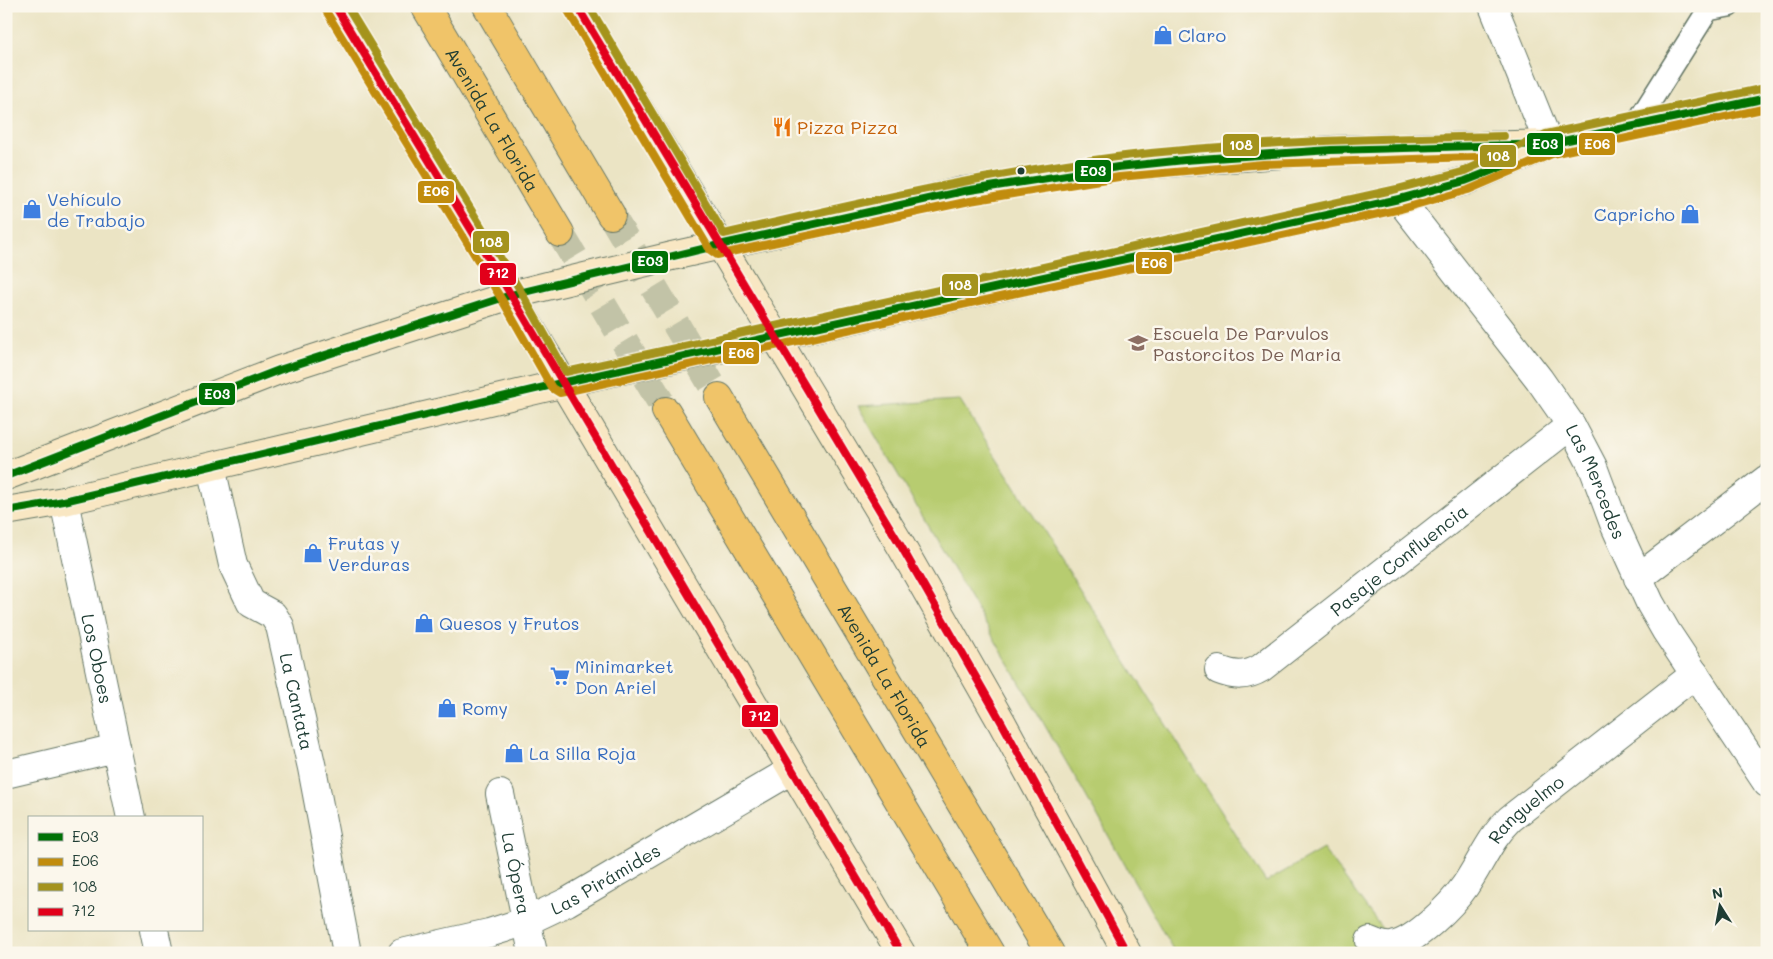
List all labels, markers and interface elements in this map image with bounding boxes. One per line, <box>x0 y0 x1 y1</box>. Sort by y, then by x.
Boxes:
place label: Claro <box>1178 23 1227 47</box>
shop icon: Claro <box>1152 24 1174 46</box>
street label: Avenida La Florida <box>440 43 545 196</box>
place label: Pizza Pizza <box>797 115 898 139</box>
restaurant icon: Pizza Pizza <box>771 116 793 138</box>
line badge: E03 <box>1526 132 1564 156</box>
line badge: E06 <box>1578 132 1616 156</box>
line badge: 108 <box>1222 133 1260 157</box>
text: E03 <box>1532 134 1558 153</box>
text: E06 <box>1584 134 1610 153</box>
text: 108 <box>1229 135 1253 154</box>
line badge: 108 <box>1479 144 1517 168</box>
text: 108 <box>1486 146 1510 165</box>
line badge: E03 <box>1074 159 1112 183</box>
text: E03 <box>1080 161 1106 180</box>
unlabelled marker <box>1016 166 1026 176</box>
line badge: E06 <box>417 180 455 204</box>
text: E06 <box>423 181 449 200</box>
place label: Vehículo de Trabajo <box>47 187 145 232</box>
shop icon: Vehículo de Trabajo <box>21 198 43 220</box>
place label: Capricho <box>1594 202 1675 226</box>
shop icon: Capricho <box>1679 203 1701 225</box>
line badge: 108 <box>472 230 510 254</box>
text: 108 <box>479 232 503 251</box>
line badge: E03 <box>631 250 669 274</box>
text: E03 <box>637 251 663 270</box>
line badge: E06 <box>1135 251 1173 275</box>
text: E06 <box>1141 253 1167 272</box>
line badge: 712 <box>479 262 517 286</box>
text: 712 <box>487 263 509 282</box>
line badge: 108 <box>941 273 979 297</box>
text: 108 <box>948 275 972 294</box>
place label: Escuela De Parvulos Pastorcitos De Maria <box>1153 321 1341 366</box>
school or university icon: Escuela De Parvulos Pastorcitos De Maria <box>1127 332 1149 354</box>
line badge: E06 <box>722 341 760 365</box>
text: E06 <box>728 343 754 362</box>
line badge: E03 <box>198 382 236 406</box>
text: E03 <box>204 384 230 403</box>
street label: Las Mercedes <box>1561 420 1631 543</box>
street label: Pasaje Confluencia <box>1325 499 1473 621</box>
place label: Frutas y Verduras <box>328 531 410 576</box>
shop icon: Frutas y Verduras <box>302 542 324 564</box>
street label: Avenida La Florida <box>832 599 937 752</box>
place label: Quesos y Frutos <box>439 611 579 635</box>
street label: Los Oboes <box>76 612 118 706</box>
shop icon: Quesos y Frutos <box>413 612 435 634</box>
street label: La Cantata <box>274 651 320 752</box>
place label: Minimarket Don Ariel <box>575 654 674 699</box>
supermarket icon: Minimarket Don Ariel <box>549 665 571 687</box>
place label: Romy <box>462 696 508 720</box>
shop icon: Romy <box>436 697 458 719</box>
line badge: 712 <box>741 704 779 728</box>
text: 712 <box>749 706 771 725</box>
place label: La Silla Roja <box>529 741 637 765</box>
shop icon: La Silla Roja <box>503 742 525 764</box>
street label: Ranguelmo <box>1482 769 1569 848</box>
legend <box>28 816 202 932</box>
text: E03 <box>72 826 99 846</box>
street label: La Ópera <box>496 830 537 917</box>
street label: Las Pirámides <box>546 838 665 920</box>
text: E06 <box>72 850 99 870</box>
text: 108 <box>72 876 97 896</box>
north arrow <box>1696 882 1746 932</box>
text: N <box>1710 882 1724 903</box>
text: 712 <box>72 900 95 920</box>

